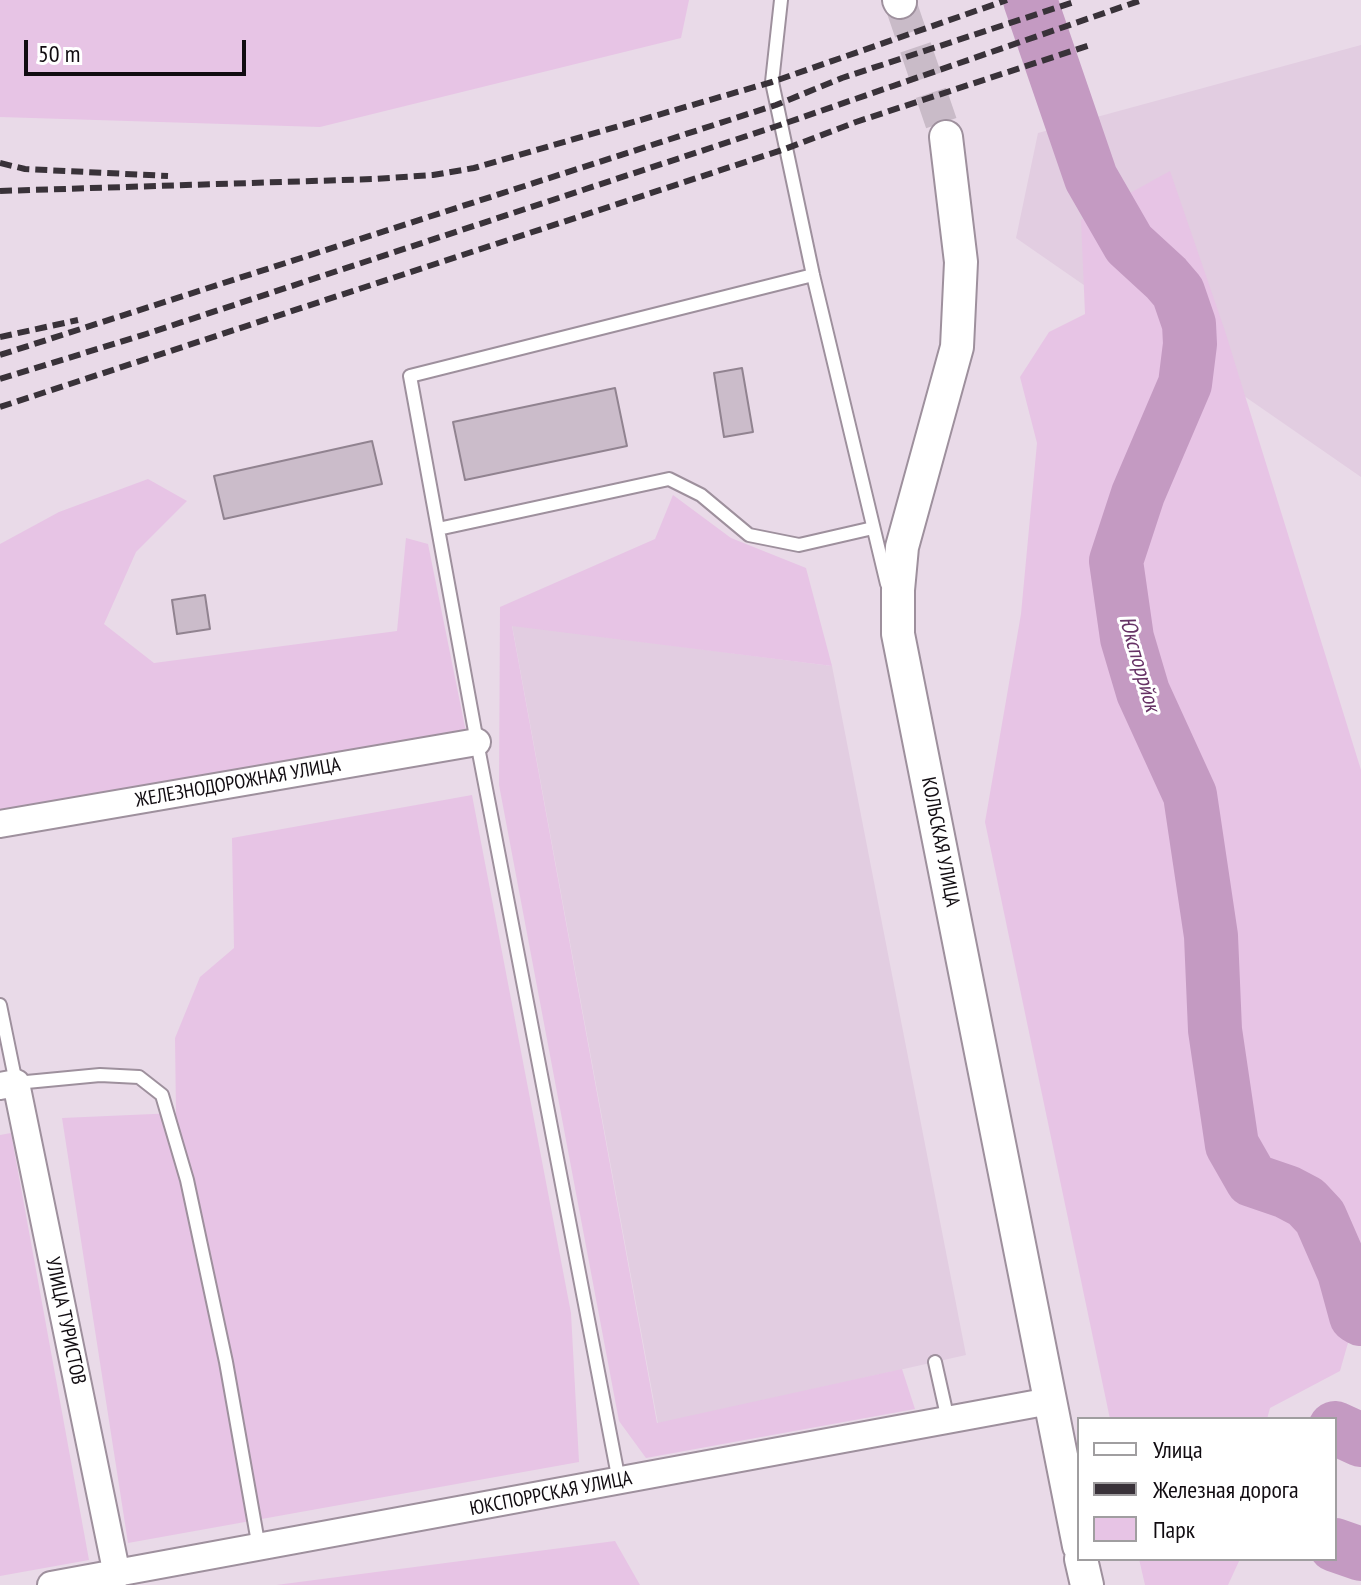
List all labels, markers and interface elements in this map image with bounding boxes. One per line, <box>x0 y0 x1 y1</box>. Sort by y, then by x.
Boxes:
scale bar <box>28 24 250 74</box>
text: 50 m <box>38 38 80 69</box>
water label: Юкспоррйок <box>1113 613 1165 715</box>
street label: ЖЕЛЕЗНОДОРОЖНАЯ УЛИЦА <box>134 753 342 813</box>
street label: КОЛЬСКАЯ УЛИЦА <box>916 775 964 909</box>
street label: УЛИЦА ТУРИСТОВ <box>40 1255 90 1387</box>
legend <box>1077 1417 1337 1561</box>
text: Улица <box>1153 1434 1203 1465</box>
street label: ЮКСПОРРСКАЯ УЛИЦА <box>468 1467 634 1521</box>
text: Железная дорога <box>1153 1474 1299 1505</box>
text: Парк <box>1153 1514 1195 1545</box>

